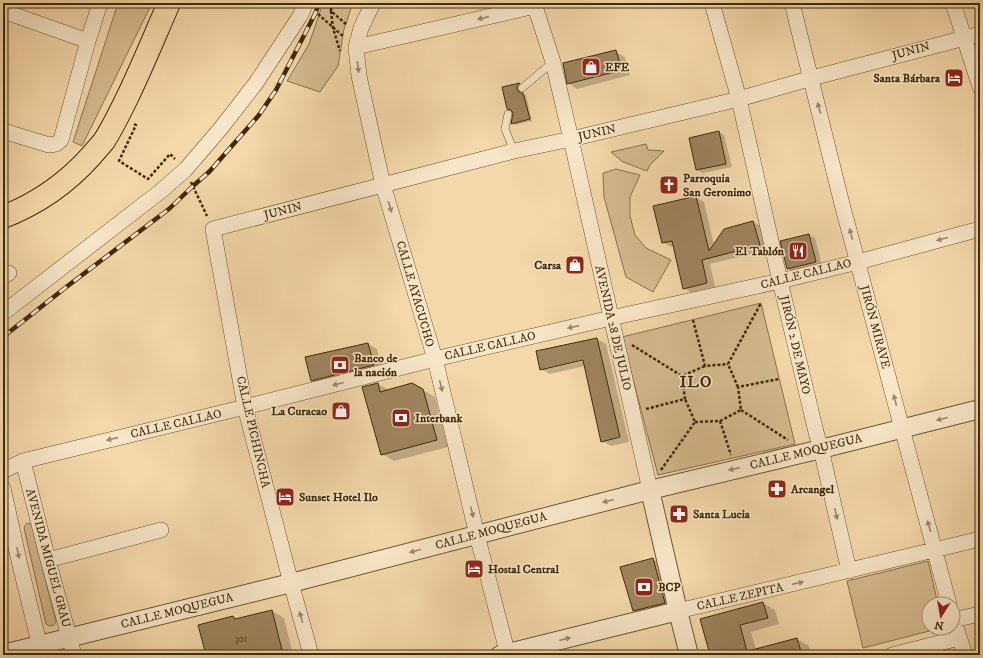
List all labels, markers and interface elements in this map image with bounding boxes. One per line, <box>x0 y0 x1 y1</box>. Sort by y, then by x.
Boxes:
one-way arrow <box>477 16 489 22</box>
street label: JUNIN <box>889 39 932 64</box>
shop icon: EFE <box>580 56 602 78</box>
place label: EFE <box>605 60 630 75</box>
one-way arrow <box>355 61 361 73</box>
hotel icon: Santa Bárbara <box>943 67 965 89</box>
place label: Santa Bárbara <box>873 71 941 86</box>
one-way arrow <box>816 102 822 114</box>
street label: JUNIN <box>575 121 618 145</box>
place label: Parroquia San Geronimo <box>683 171 751 200</box>
church icon: Parroquia San Geronimo <box>658 174 680 196</box>
street label: JUNIN <box>261 199 304 223</box>
one-way arrow <box>387 201 393 213</box>
one-way arrow <box>847 228 853 240</box>
one-way arrow <box>936 236 948 242</box>
street label: CALLE AYACUCHO <box>393 239 437 349</box>
restaurant icon: El Tablón <box>787 240 809 262</box>
place label: El Tablón <box>735 244 785 259</box>
shop icon: Carsa <box>564 254 586 276</box>
street label: CALLE CALLAO <box>759 255 853 293</box>
place label: Carsa <box>534 258 562 273</box>
street label: AVENIDA 28 DE JULIO <box>591 264 635 392</box>
street label: JIRÓN MIRAVE <box>856 283 893 371</box>
street label: JIRÓN 2 DE MAYO <box>776 293 814 396</box>
one-way arrow <box>567 324 579 330</box>
street label: CALLE CALLAO <box>443 328 537 364</box>
place label: Banco de la nación <box>353 351 398 380</box>
bank icon: Banco de la nación <box>329 354 351 376</box>
district label: ILO <box>680 372 712 392</box>
street label: CALLE PICHINCHA <box>233 375 273 490</box>
one-way arrow <box>438 380 444 392</box>
one-way arrow <box>331 381 344 387</box>
one-way arrow <box>892 394 898 406</box>
shop icon: La Curacao <box>330 400 352 422</box>
place label: La Curacao <box>271 404 327 419</box>
street label: CALLE CALLAO <box>129 406 223 442</box>
bank icon: Interbank <box>390 407 412 429</box>
place label: Interbank <box>415 411 463 426</box>
one-way arrow <box>936 416 948 422</box>
street label: CALLE MOQUEGUA <box>748 431 864 473</box>
one-way arrow <box>105 437 118 443</box>
one-way arrow <box>728 467 741 473</box>
pharmacy icon: Arcangel <box>766 478 788 500</box>
place label: Arcangel <box>790 482 834 497</box>
hotel icon: Sunset Hotel Ilo <box>274 486 296 508</box>
street label: AVENIDA MIGUEL GRAU <box>22 487 74 629</box>
place label: Sunset Hotel Ilo <box>299 490 378 505</box>
one-way arrow <box>602 498 614 504</box>
pharmacy icon: Santa Lucia <box>668 503 690 525</box>
one-way arrow <box>469 506 475 518</box>
place label: Santa Lucia <box>693 507 751 522</box>
one-way arrow <box>834 508 840 520</box>
street label: CALLE MOQUEGUA <box>434 509 549 553</box>
one-way arrow <box>926 519 932 531</box>
one-way arrow <box>15 547 21 559</box>
one-way arrow <box>408 548 420 554</box>
hotel icon: Hostal Central <box>463 558 485 580</box>
place label: Hostal Central <box>488 562 559 577</box>
bank icon: BCP <box>633 576 655 598</box>
place label: BCP <box>658 580 681 595</box>
street label: CALLE ZEPITA <box>695 580 785 614</box>
one-way arrow <box>792 580 804 586</box>
street label: CALLE MOQUEGUA <box>119 590 235 632</box>
north arrow <box>921 596 961 636</box>
one-way arrow <box>298 611 304 623</box>
text: N <box>934 617 945 633</box>
house number: 301 <box>235 633 248 645</box>
one-way arrow <box>559 636 571 642</box>

